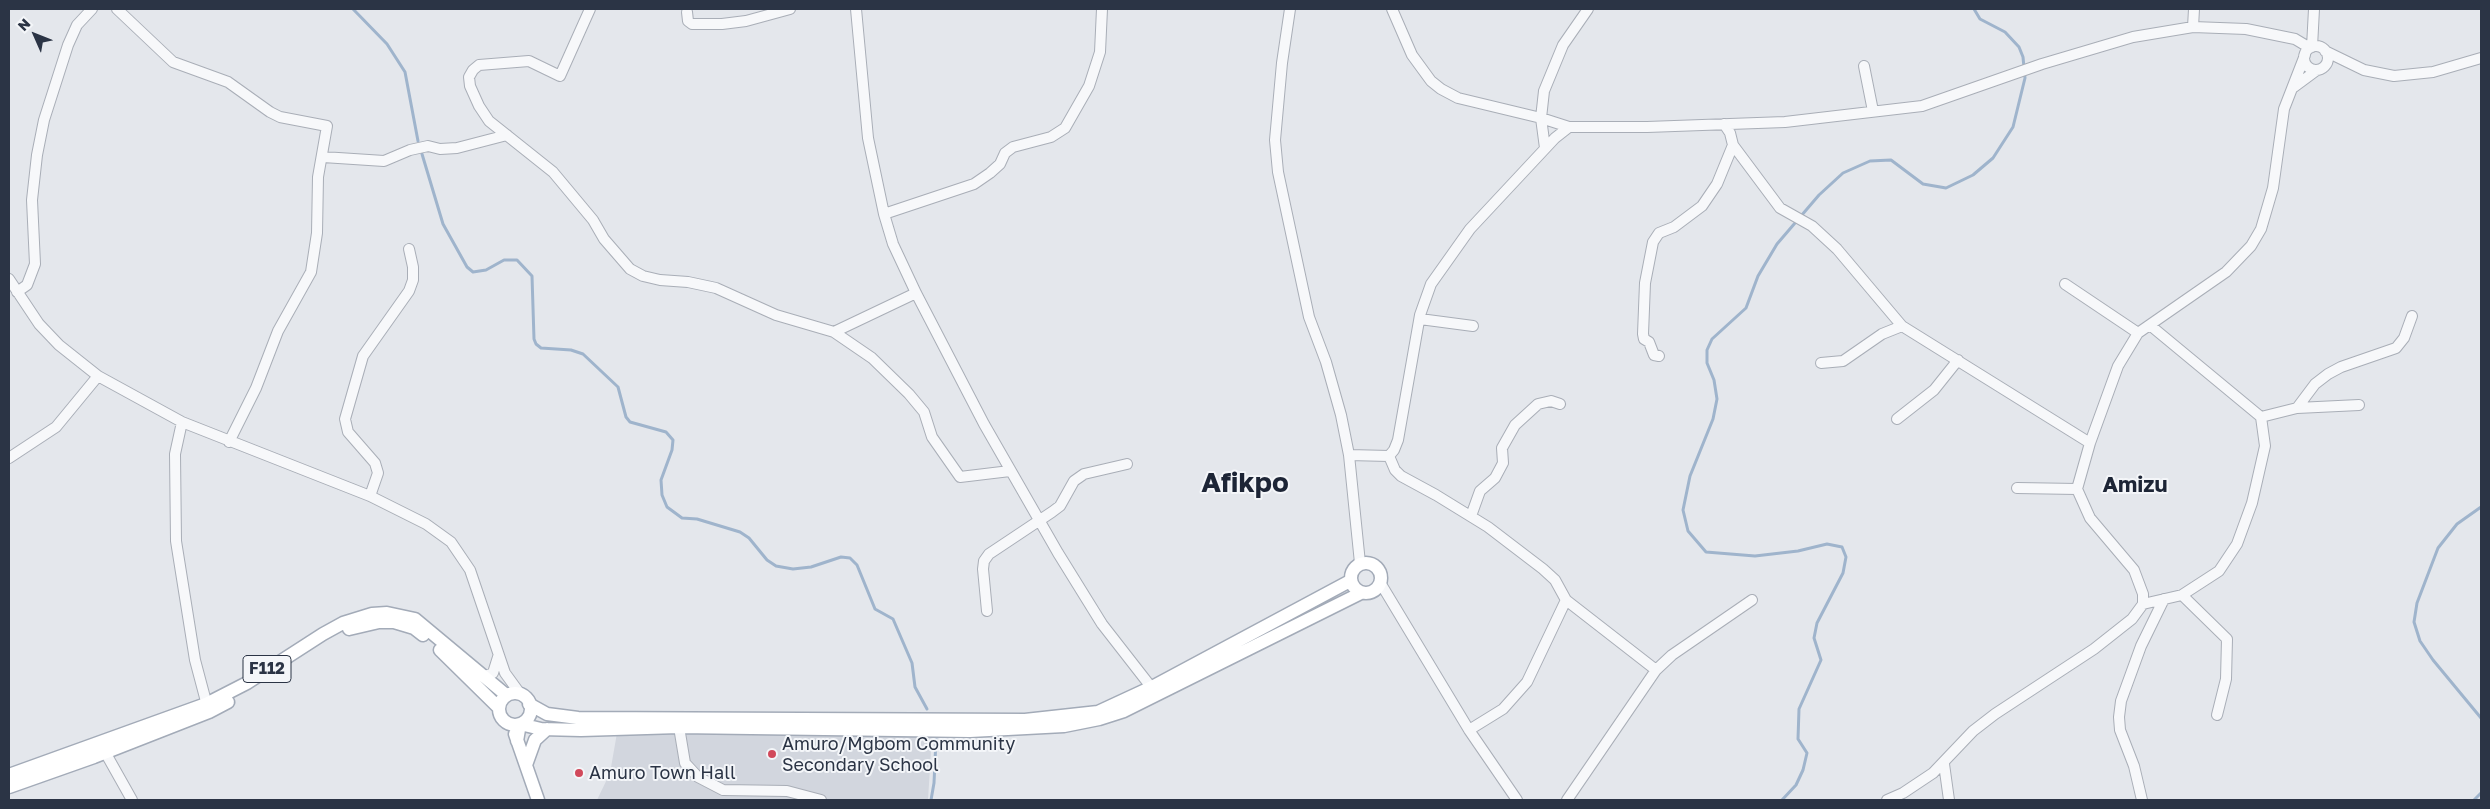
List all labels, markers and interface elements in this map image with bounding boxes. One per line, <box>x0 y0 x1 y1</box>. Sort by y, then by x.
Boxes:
north arrow <box>10 10 60 60</box>
text: N <box>14 15 34 34</box>
district label: Afikpo <box>1201 466 1289 500</box>
district label: Amizu <box>2102 472 2168 498</box>
road number: F112 <box>243 656 291 682</box>
place label: Amuro/Mgbom Community Secondary School <box>782 733 1015 776</box>
marker: Amuro/Mgbom Community Secondary School <box>766 748 778 760</box>
place label: Amuro Town Hall <box>589 762 736 784</box>
marker: Amuro Town Hall <box>573 767 585 779</box>

